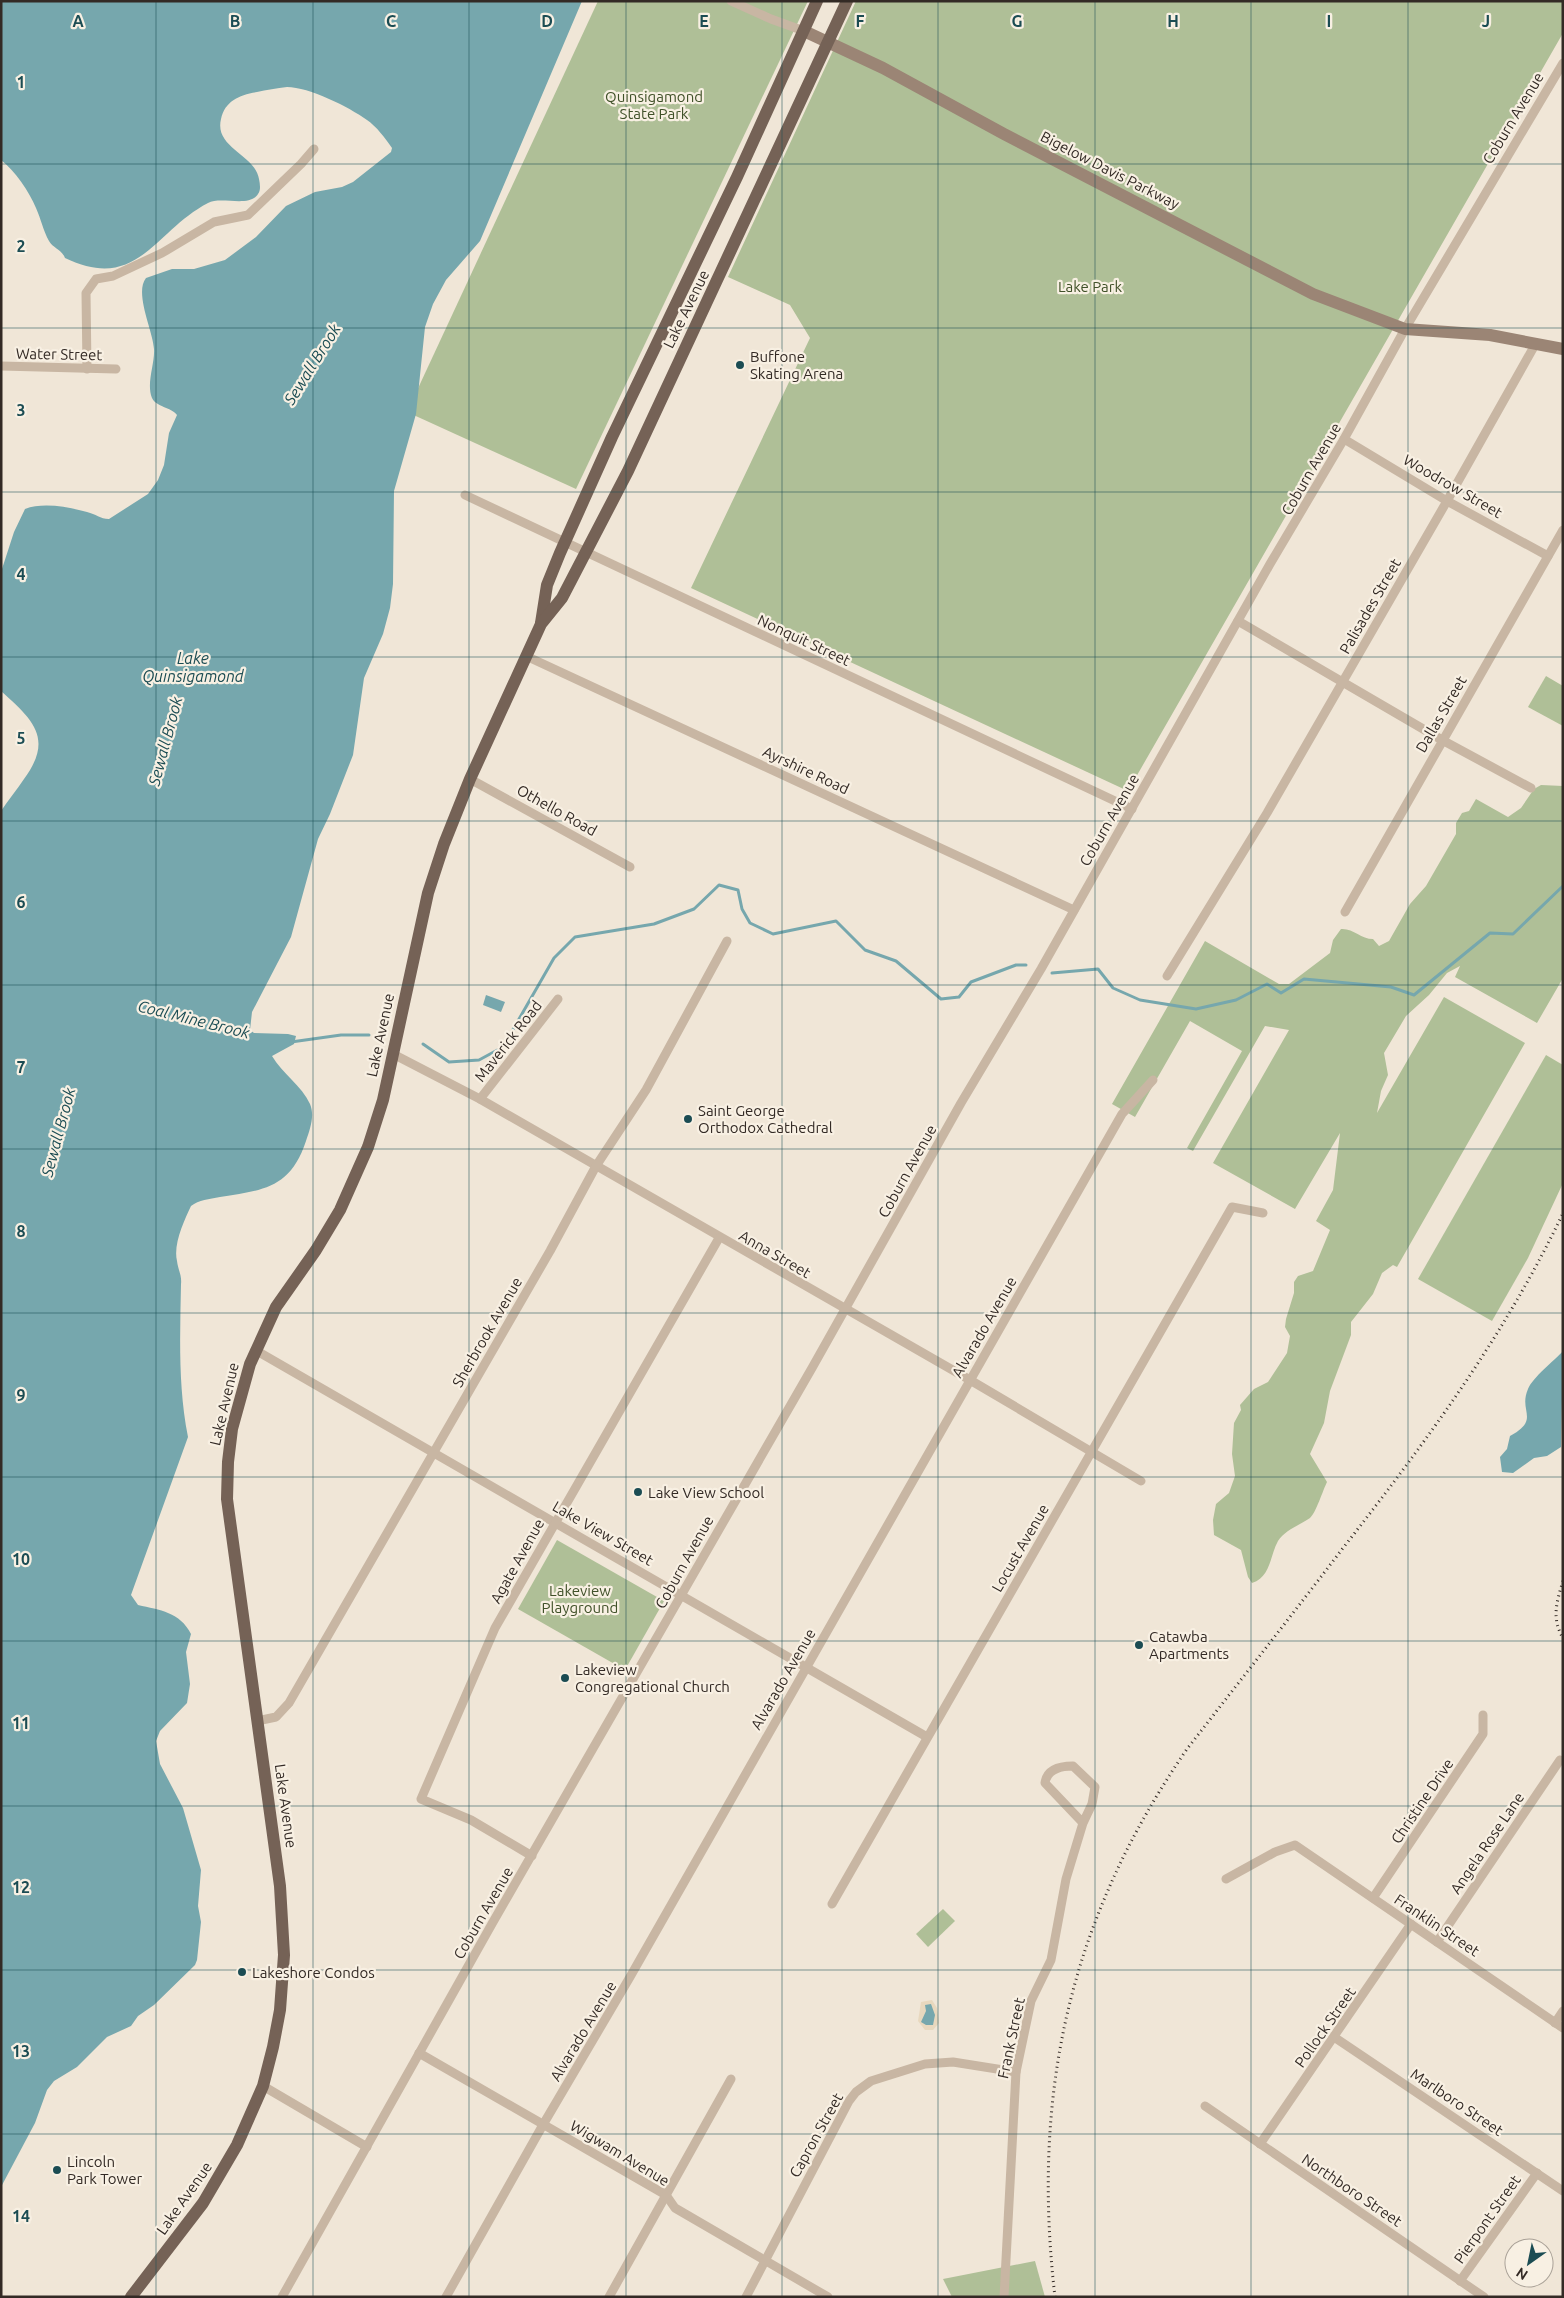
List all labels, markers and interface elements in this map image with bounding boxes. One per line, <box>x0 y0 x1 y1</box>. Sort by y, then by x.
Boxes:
text: A <box>72 12 84 30</box>
text: B <box>230 12 240 30</box>
text: C <box>386 12 396 30</box>
text: D <box>541 12 553 30</box>
text: E <box>699 12 709 30</box>
text: F <box>856 12 865 30</box>
text: G <box>1011 12 1023 30</box>
text: H <box>1167 12 1179 30</box>
text: I <box>1327 12 1331 30</box>
text: J <box>1482 12 1490 30</box>
street label: Coburn Avenue <box>1479 69 1547 167</box>
text: 1 <box>16 73 26 91</box>
park label: Quinsigamond State Park <box>605 88 703 122</box>
street label: Bigelow Davis Parkway <box>1038 128 1182 212</box>
text: 2 <box>16 237 26 255</box>
street label: Lake Avenue <box>660 267 712 351</box>
park label: Lake Park <box>1058 278 1123 295</box>
water label: Sewall Brook <box>280 320 344 408</box>
street label: Water Street <box>16 345 102 363</box>
place label: Buffone Skating Arena <box>750 348 843 382</box>
marker: Buffone Skating Arena <box>734 359 746 371</box>
text: 3 <box>16 401 26 419</box>
street label: Coburn Avenue <box>1278 420 1344 518</box>
street label: Woodrow Street <box>1401 451 1506 521</box>
street label: Palisades Street <box>1336 555 1404 657</box>
text: 4 <box>16 565 26 583</box>
street label: Nonquit Street <box>755 611 853 669</box>
water label: Lake Quinsigamond <box>142 649 245 686</box>
street label: Dallas Street <box>1412 673 1470 755</box>
water label: Sewall Brook <box>144 694 186 788</box>
text: 5 <box>16 729 26 747</box>
street label: Ayrshire Road <box>760 743 852 797</box>
street label: Coburn Avenue <box>1076 771 1142 869</box>
street label: Othello Road <box>514 781 600 839</box>
text: 6 <box>16 893 26 911</box>
street label: Lake Avenue <box>363 992 397 1078</box>
water label: Coal Mine Brook <box>136 996 253 1042</box>
street label: Maverick Road <box>471 997 545 1085</box>
text: 7 <box>16 1058 26 1076</box>
water label: Sewall Brook <box>37 1085 79 1179</box>
place label: Saint George Orthodox Cathedral <box>698 1102 833 1136</box>
marker: Saint George Orthodox Cathedral <box>682 1113 694 1125</box>
street label: Coburn Avenue <box>874 1122 940 1220</box>
text: 8 <box>16 1222 26 1240</box>
street label: Anna Street <box>736 1227 814 1281</box>
street label: Sherbrook Avenue <box>449 1274 525 1390</box>
street label: Alvarado Avenue <box>948 1274 1020 1380</box>
street label: Lake Avenue <box>206 1361 242 1447</box>
text: 9 <box>16 1386 26 1404</box>
place label: Lake View School <box>648 1484 764 1501</box>
marker: Lake View School <box>632 1486 644 1498</box>
street label: Lake View Street <box>550 1497 656 1569</box>
street label: Locust Avenue <box>988 1501 1052 1595</box>
street label: Coburn Avenue <box>651 1513 717 1611</box>
street label: Agate Avenue <box>487 1516 547 1606</box>
text: 10 <box>12 1550 30 1568</box>
park label: Lakeview Playground <box>542 1582 618 1616</box>
street label: Alvarado Avenue <box>747 1626 819 1732</box>
place label: Catawba Apartments <box>1149 1628 1229 1662</box>
marker: Catawba Apartments <box>1133 1639 1145 1651</box>
place label: Lakeview Congregational Church <box>575 1661 730 1695</box>
marker: Lakeview Congregational Church <box>559 1672 571 1684</box>
text: 11 <box>12 1714 30 1732</box>
street label: Christine Drive <box>1387 1755 1457 1847</box>
street label: Lake Avenue <box>272 1763 300 1849</box>
street label: Angela Rose Lane <box>1447 1789 1527 1897</box>
street label: Coburn Avenue <box>450 1864 516 1962</box>
text: 12 <box>12 1878 30 1896</box>
street label: Franklin Street <box>1391 1890 1483 1960</box>
place label: Lakeshore Condos <box>252 1964 375 1981</box>
marker: Lakeshore Condos <box>236 1966 248 1978</box>
street label: Alvarado Avenue <box>546 1978 620 2084</box>
street label: Pollock Street <box>1291 1984 1359 2070</box>
street label: Frank Street <box>994 1996 1028 2080</box>
text: 13 <box>12 2042 30 2060</box>
street label: Marlboro Street <box>1408 2065 1506 2139</box>
street label: Capron Street <box>786 2090 846 2180</box>
street label: Wigwam Avenue <box>567 2117 673 2189</box>
street label: Northboro Street <box>1299 2150 1405 2230</box>
place label: Lincoln Park Tower <box>67 2153 143 2187</box>
street label: Lake Avenue <box>153 2158 215 2238</box>
marker: Lincoln Park Tower <box>51 2164 63 2176</box>
street label: Pierpont Street <box>1450 2171 1524 2266</box>
text: 14 <box>12 2207 30 2225</box>
north arrow <box>1504 2238 1554 2288</box>
text: N <box>1513 2264 1531 2283</box>

